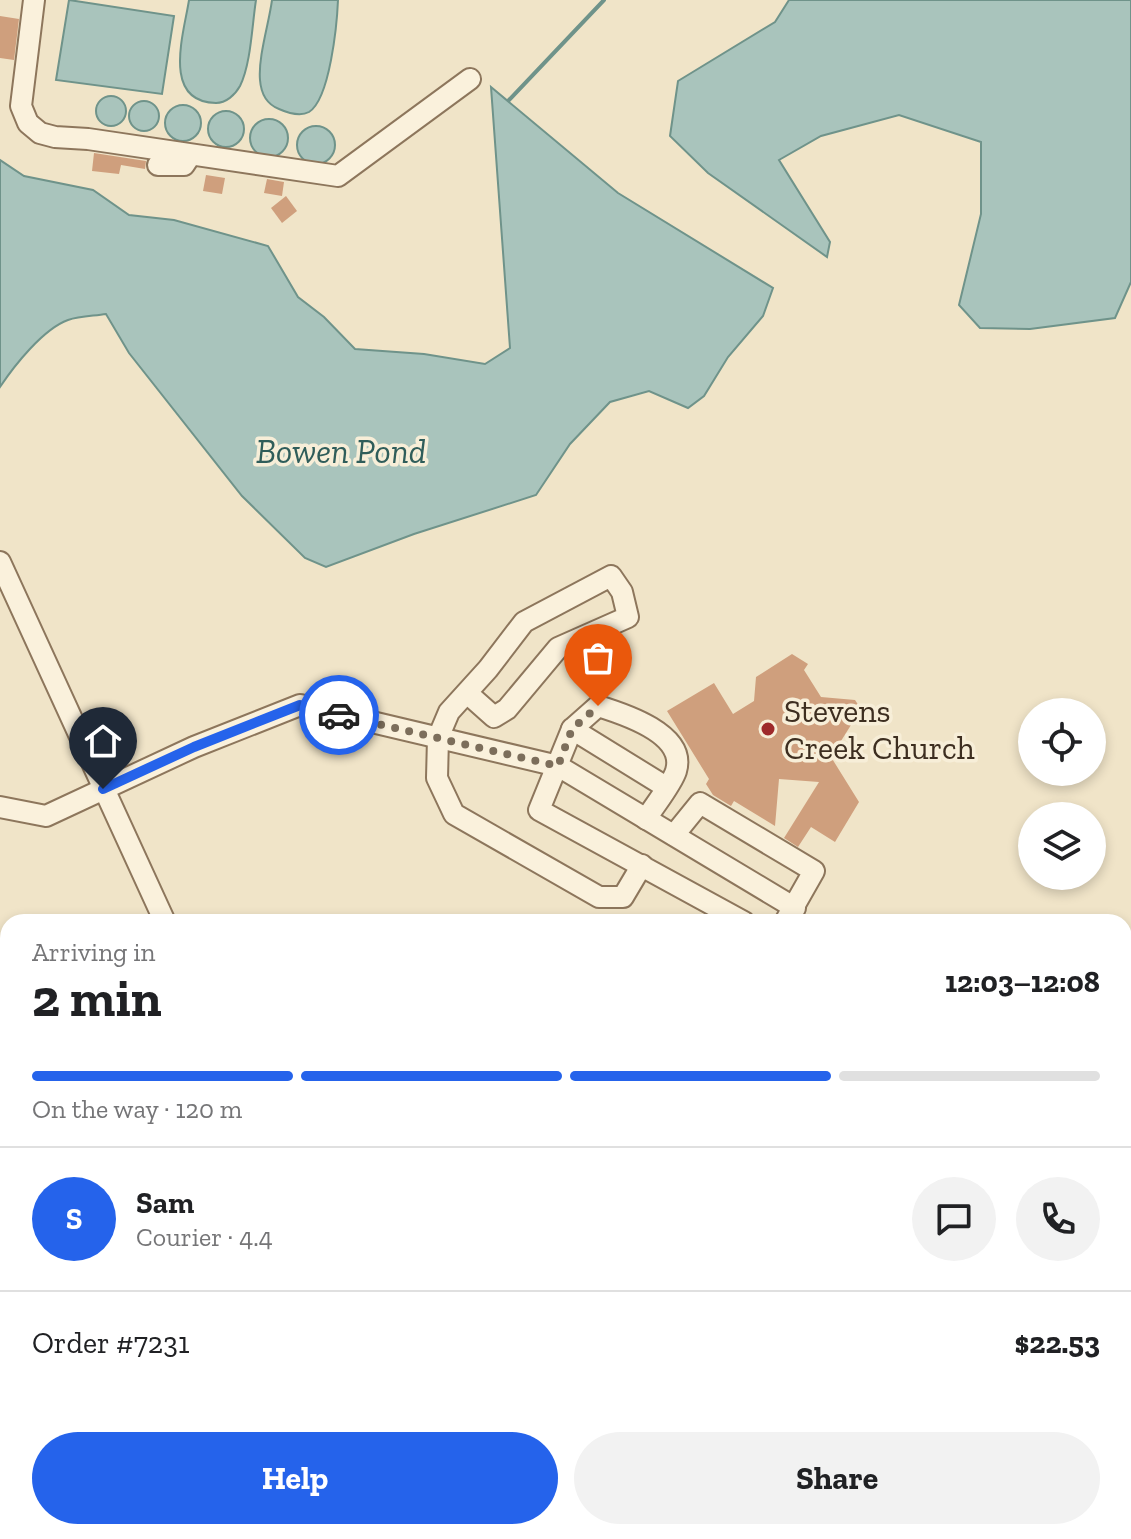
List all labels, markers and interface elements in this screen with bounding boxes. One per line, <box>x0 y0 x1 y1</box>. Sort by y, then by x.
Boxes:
water label: Bowen Pond <box>256 431 426 472</box>
pin <box>564 624 632 706</box>
icon: bag <box>576 636 620 680</box>
courier <box>299 675 379 755</box>
place label: Stevens Creek Church <box>784 692 975 767</box>
icon: car <box>317 693 361 737</box>
map controls <box>1018 698 1106 890</box>
button: locate <box>1018 698 1106 786</box>
pin <box>69 707 137 789</box>
icon: home <box>81 719 125 763</box>
marker: Stevens Creek Church <box>759 720 777 738</box>
button: layers <box>1018 802 1106 890</box>
text: Arriving in <box>32 936 155 968</box>
text: 12:03–12:08 <box>945 964 1100 1000</box>
text: 2 min <box>32 967 162 1029</box>
text: On the way · 120 m <box>32 1093 242 1125</box>
button: chat <box>912 1177 996 1261</box>
button: phone <box>1016 1177 1100 1261</box>
text: Sam <box>136 1185 194 1221</box>
text: S <box>66 1201 82 1237</box>
text: Courier · 4.4 <box>136 1221 273 1253</box>
text: Order #7231 <box>32 1325 190 1361</box>
text: $22.53 <box>1015 1325 1100 1361</box>
button: Help <box>32 1432 558 1524</box>
button: Share <box>574 1432 1100 1524</box>

